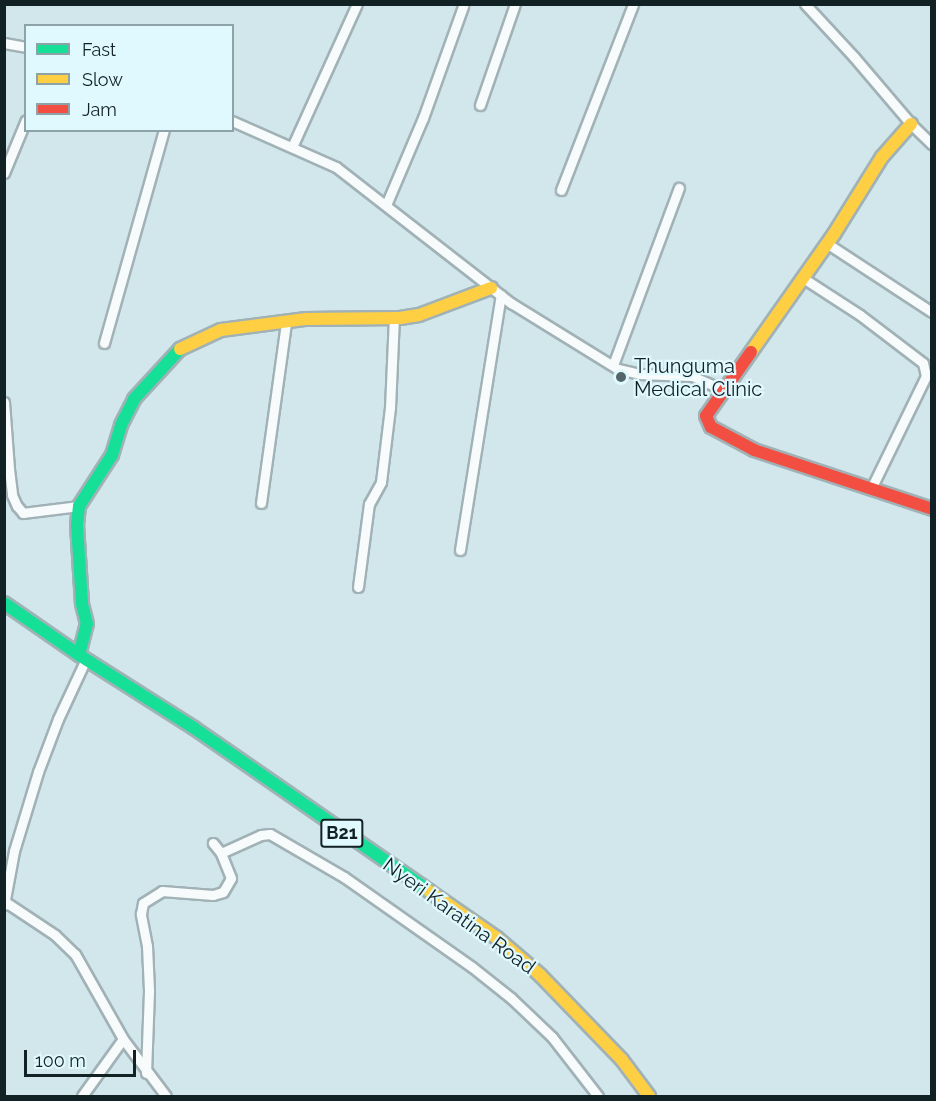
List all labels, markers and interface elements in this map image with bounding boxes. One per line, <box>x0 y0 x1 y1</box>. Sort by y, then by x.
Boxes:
legend <box>24 24 234 132</box>
text: Fast <box>82 39 116 60</box>
text: Slow <box>82 69 123 90</box>
text: Jam <box>82 99 117 120</box>
place label: Thunguma Medical Clinic <box>634 354 763 401</box>
marker: Thunguma Medical Clinic <box>612 368 630 386</box>
road number: B21 <box>320 818 364 848</box>
street label: Nyeri Karatina Road <box>378 853 540 979</box>
scale bar <box>27 1038 140 1076</box>
text: 100 m <box>35 1050 86 1071</box>

